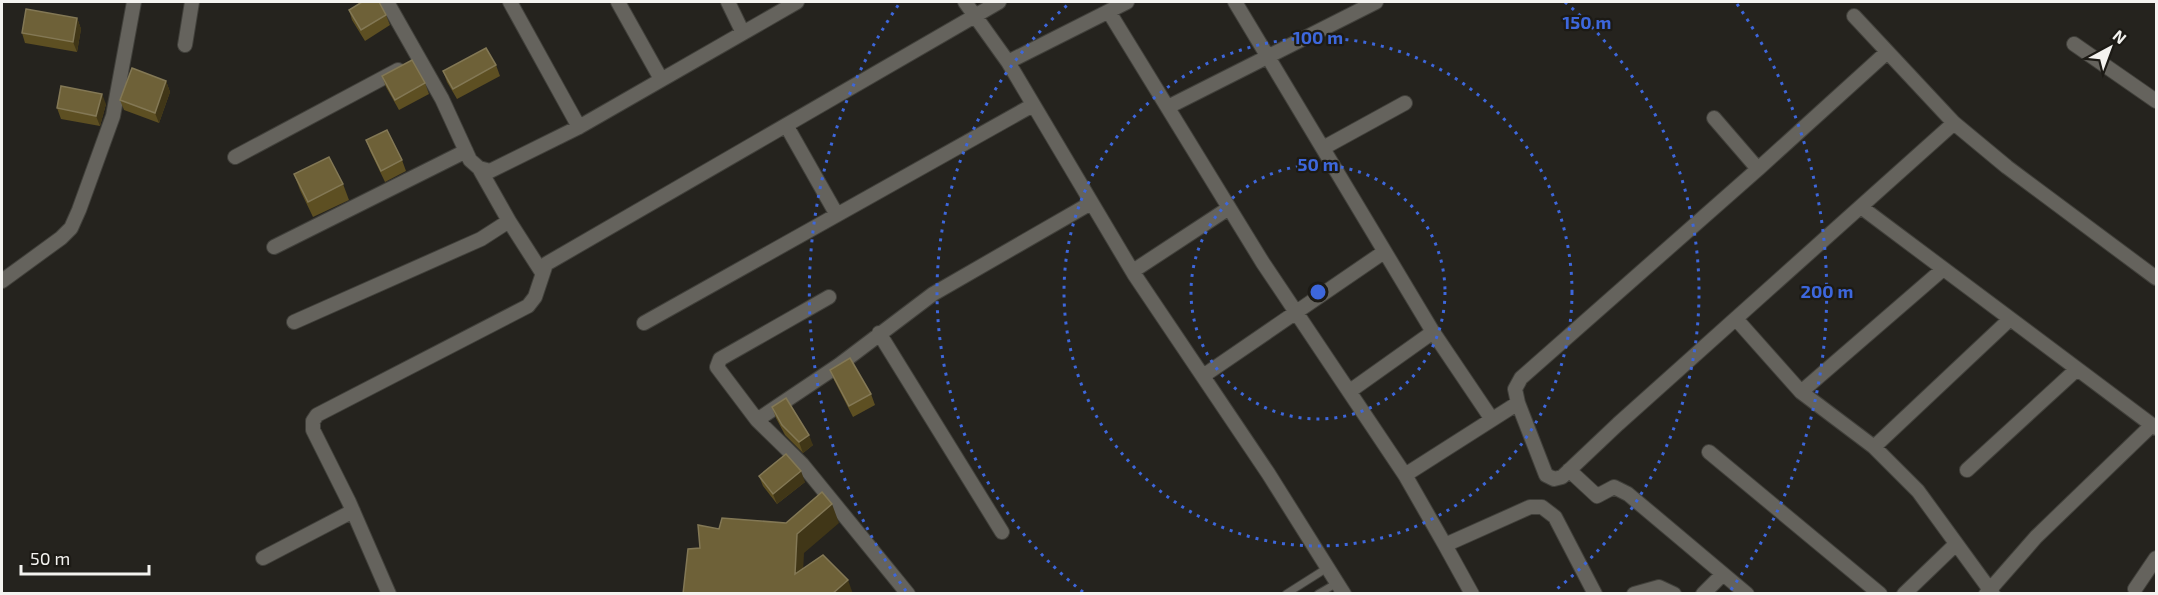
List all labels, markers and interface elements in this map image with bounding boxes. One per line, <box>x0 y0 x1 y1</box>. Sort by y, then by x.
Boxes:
text: 150 m <box>1563 11 1611 33</box>
north arrow <box>2080 18 2140 78</box>
text: N <box>2110 25 2131 47</box>
text: 100 m <box>1293 26 1343 48</box>
text: 50 m <box>1297 153 1339 175</box>
text: 200 m <box>1801 280 1853 302</box>
centre of rings <box>1308 282 1328 302</box>
scale bar <box>21 538 148 576</box>
text: 50 m <box>30 547 70 569</box>

